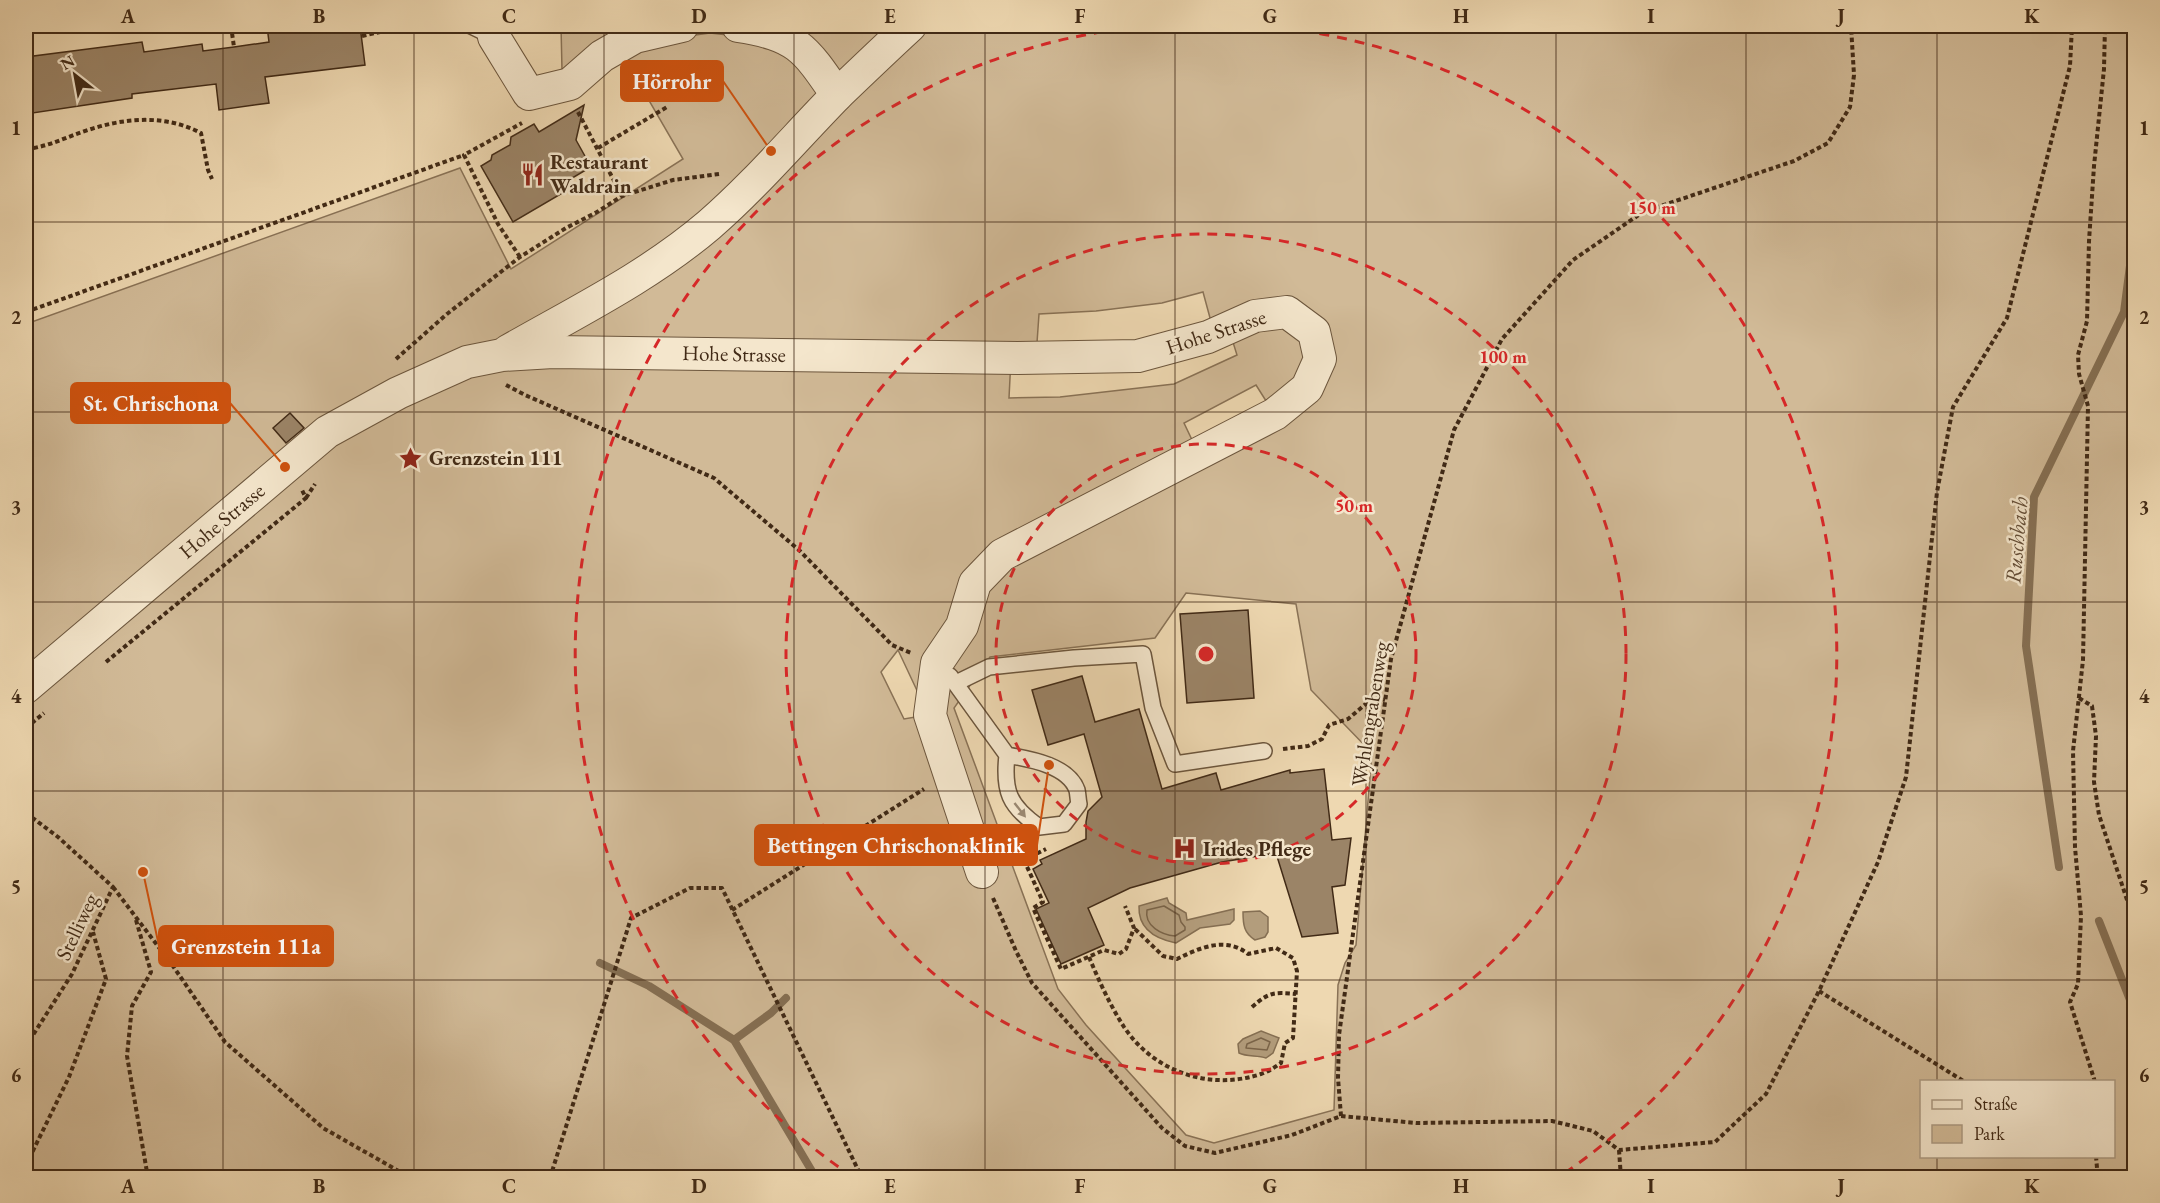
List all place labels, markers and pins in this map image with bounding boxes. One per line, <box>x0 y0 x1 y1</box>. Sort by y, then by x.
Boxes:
callout: Hörrohr <box>621 61 723 101</box>
place label: Restaurant Waldrain <box>550 148 648 199</box>
restaurant icon: Restaurant Waldrain <box>519 161 545 187</box>
callout: St. Chrischona <box>71 383 230 423</box>
place label: Grenzstein 111 <box>429 444 563 471</box>
place icon: Grenzstein 111 <box>398 445 424 471</box>
centre of rings <box>1196 644 1216 664</box>
callout: Bettingen Chrischonaklinik <box>755 825 1037 865</box>
place label: Irides Pflege <box>1203 835 1312 862</box>
hospital icon: Irides Pflege <box>1172 836 1198 862</box>
callout: Grenzstein 111a <box>159 926 333 966</box>

